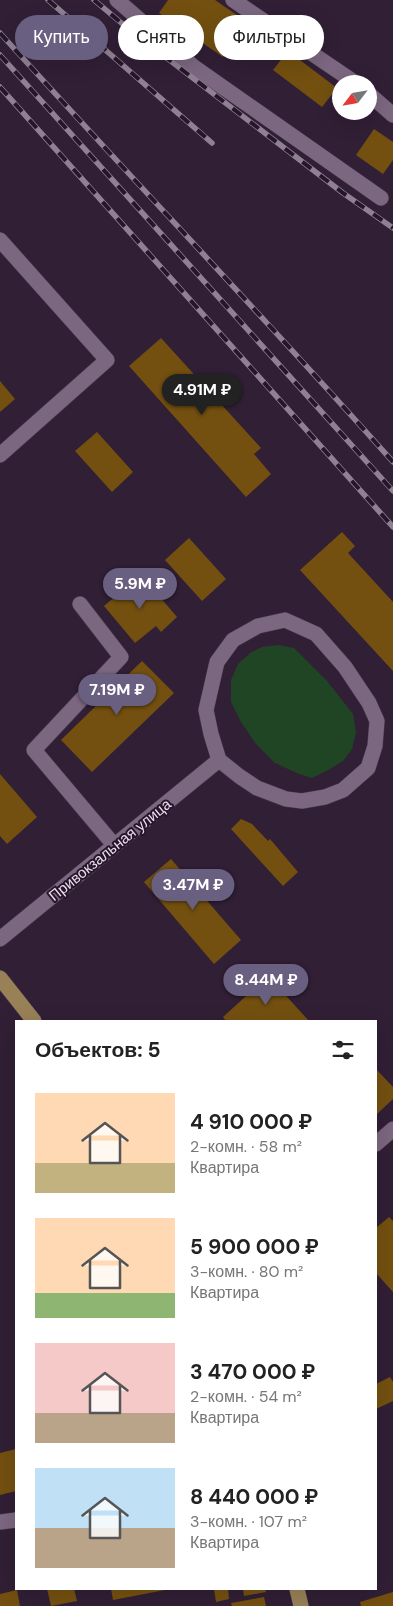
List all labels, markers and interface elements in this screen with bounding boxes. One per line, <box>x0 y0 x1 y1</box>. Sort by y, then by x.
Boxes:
chip: Купить <box>15 15 108 60</box>
chip: Снять <box>118 15 204 60</box>
chip: Фильтры <box>214 15 324 60</box>
north arrow <box>332 75 378 120</box>
map controls <box>332 75 377 120</box>
pin: 4.91M ₽ <box>156 374 248 416</box>
text: 4.91M ₽ <box>173 379 231 400</box>
pin: 5.9M ₽ <box>99 568 181 610</box>
text: 5.9M ₽ <box>114 573 166 594</box>
pin: 7.19M ₽ <box>71 674 163 716</box>
text: 7.19M ₽ <box>89 679 145 700</box>
street label: Привокзальная улица <box>45 794 176 906</box>
pin: 3.47M ₽ <box>147 868 239 911</box>
text: 3.47M ₽ <box>162 874 224 895</box>
pin: 8.44M ₽ <box>220 964 312 1006</box>
text: 8.44M ₽ <box>234 969 298 990</box>
text: Объектов: 5 <box>35 1036 161 1064</box>
icon: filters <box>329 1036 357 1064</box>
text: 4 910 000 ₽ <box>190 1108 312 1136</box>
icon: home <box>75 1113 135 1173</box>
text: 2-комн. · 58 m² <box>190 1136 302 1157</box>
text: Квартира <box>190 1157 259 1178</box>
text: 5 900 000 ₽ <box>190 1233 319 1261</box>
icon: home <box>75 1238 135 1298</box>
text: 3-комн. · 80 m² <box>190 1261 303 1282</box>
text: Квартира <box>190 1282 259 1303</box>
text: 3 470 000 ₽ <box>190 1358 315 1386</box>
icon: home <box>75 1363 135 1423</box>
text: 2-комн. · 54 m² <box>190 1386 302 1407</box>
text: Квартира <box>190 1407 259 1428</box>
text: 8 440 000 ₽ <box>190 1483 318 1511</box>
icon: home <box>75 1488 135 1548</box>
text: 3-комн. · 107 m² <box>190 1511 307 1532</box>
text: Квартира <box>190 1532 259 1553</box>

